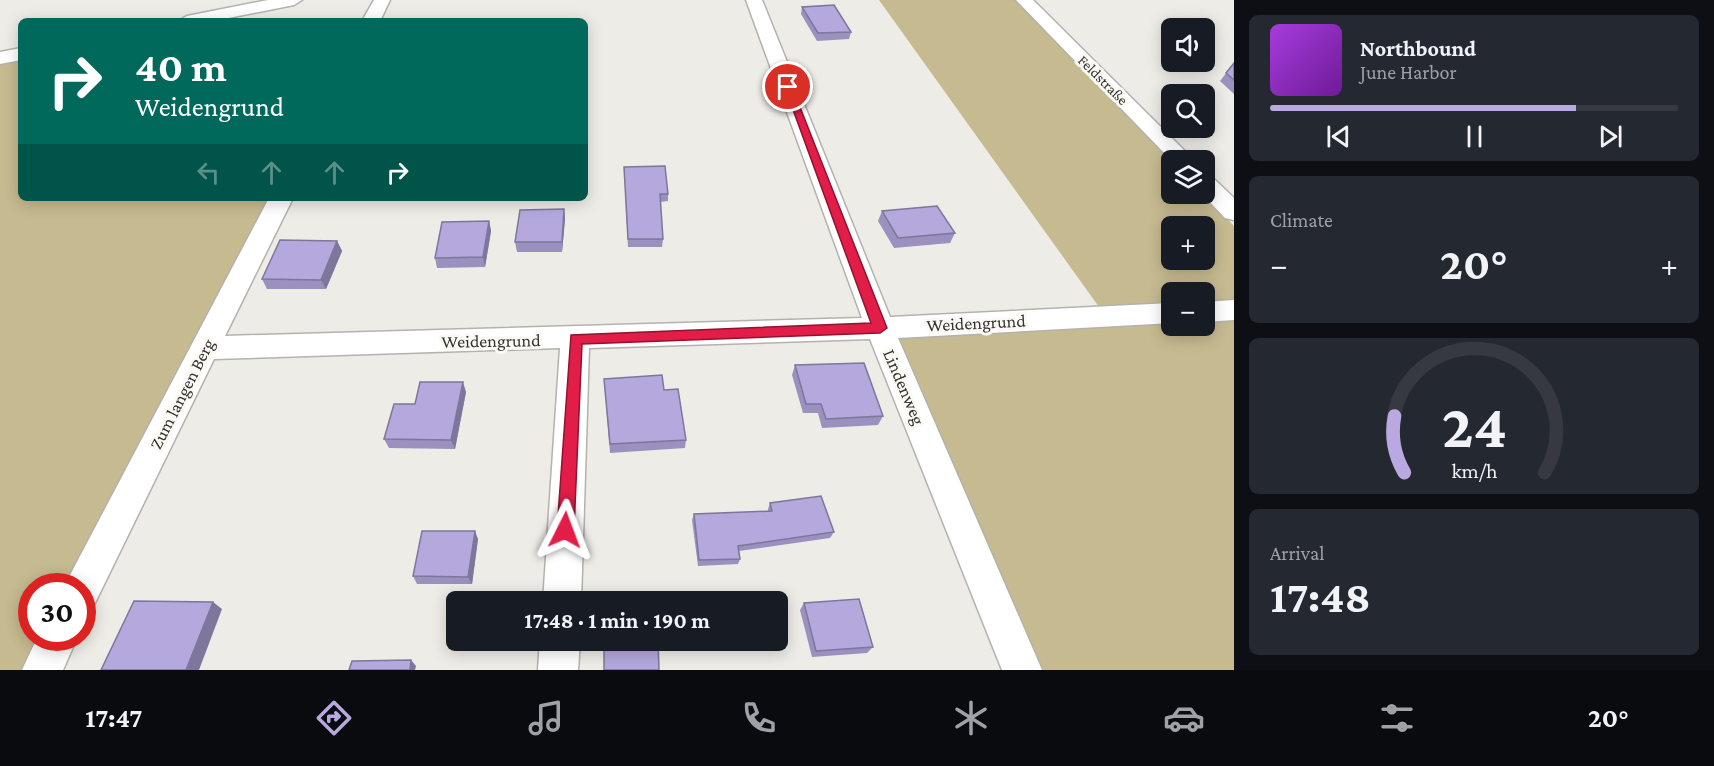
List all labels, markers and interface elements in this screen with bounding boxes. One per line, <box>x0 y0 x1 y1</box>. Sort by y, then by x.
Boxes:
map controls <box>1161 18 1215 336</box>
button: sound <box>1161 18 1215 72</box>
text: Northbound <box>1360 36 1476 61</box>
icon: right <box>36 42 114 120</box>
text: 40 m <box>135 43 227 90</box>
street label: Feldstraße <box>1075 52 1131 108</box>
pin <box>762 61 813 112</box>
text: June Harbor <box>1360 61 1457 83</box>
icon: arrive <box>771 70 804 103</box>
button: search <box>1161 84 1215 138</box>
text: Weidengrund <box>135 92 284 122</box>
icon: previous <box>1322 120 1355 153</box>
icon: pause <box>1458 120 1491 153</box>
icon: next <box>1594 120 1627 153</box>
button: layers <box>1161 150 1215 204</box>
icon: left <box>192 156 225 189</box>
icon: ahead <box>255 156 288 189</box>
icon: ahead <box>318 156 351 189</box>
icon: right <box>381 156 414 189</box>
text: Climate <box>1270 209 1333 231</box>
button: + <box>1161 216 1215 270</box>
text: 20° <box>1440 239 1508 289</box>
text: − <box>1270 246 1287 283</box>
text: + <box>1661 246 1678 283</box>
button: − <box>1161 282 1215 336</box>
street label: Weidengrund <box>926 310 1027 336</box>
street label: Weidengrund <box>441 330 541 352</box>
street label: Zum langen Berg <box>146 335 219 453</box>
street label: Lindenweg <box>879 346 929 428</box>
text: 24 <box>1441 391 1507 460</box>
text: km/h <box>1451 459 1498 483</box>
position arrow <box>533 498 597 562</box>
text: Arrival <box>1270 542 1324 564</box>
text: 17:48 <box>1270 572 1371 622</box>
speed limit sign: 30 <box>18 573 96 651</box>
text: 17:48 · 1 min · 190 m <box>524 608 710 633</box>
icon: directions <box>313 697 355 739</box>
icon: music <box>525 697 567 739</box>
icon: phone <box>738 697 780 739</box>
icon: climate <box>950 697 992 739</box>
icon: car <box>1163 697 1205 739</box>
icon: filters <box>1376 697 1418 739</box>
text: 17:47 <box>85 703 142 733</box>
text: 20° <box>1588 703 1629 733</box>

